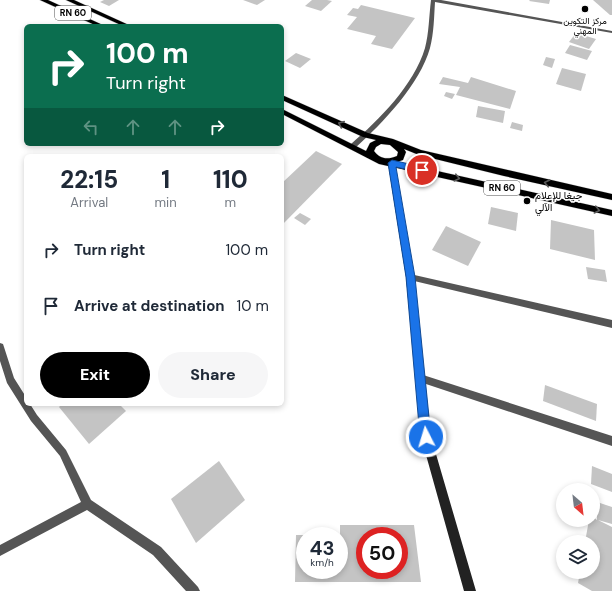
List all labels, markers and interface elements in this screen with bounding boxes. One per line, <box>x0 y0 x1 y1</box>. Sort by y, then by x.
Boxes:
marker: مركز التكوين المهني <box>580 4 590 14</box>
road number: RN 60 <box>55 6 91 20</box>
place label: مركز التكوين المهني <box>563 15 607 38</box>
text: 100 m <box>106 35 189 72</box>
icon: right <box>40 40 92 92</box>
text: Turn right <box>106 71 186 95</box>
icon: left <box>80 116 102 138</box>
icon: ahead <box>122 116 144 138</box>
icon: ahead <box>164 116 186 138</box>
icon: right <box>206 116 228 138</box>
one-way arrow <box>338 121 346 129</box>
pin <box>405 153 439 187</box>
icon: arrive <box>411 159 433 181</box>
text: 22:15 <box>60 164 118 195</box>
text: 1 <box>161 164 170 195</box>
text: 110 <box>213 164 248 195</box>
one-way arrow <box>454 173 460 181</box>
one-way arrow <box>543 179 550 187</box>
road number: RN 60 <box>484 181 520 195</box>
place label: جيغا للإعلام الآلي <box>535 189 583 216</box>
text: Arrival <box>70 194 108 211</box>
text: min <box>154 194 177 211</box>
text: m <box>225 194 236 211</box>
marker: جيغا للإعلام الآلي <box>522 196 532 206</box>
one-way arrow <box>594 205 600 213</box>
icon: right <box>40 239 62 261</box>
text: Turn right <box>74 240 145 260</box>
text: 100 m <box>225 240 268 260</box>
icon: arrive <box>40 295 62 317</box>
text: Arrive at destination <box>74 296 225 316</box>
text: 10 m <box>237 296 269 316</box>
button: Exit <box>40 352 150 398</box>
button: Share <box>158 352 268 398</box>
position arrow <box>405 416 447 458</box>
north arrow <box>556 483 600 527</box>
map controls <box>556 483 600 579</box>
speed limit sign: 50 <box>356 527 408 579</box>
text: 43 <box>309 535 335 561</box>
button: layers <box>556 535 600 579</box>
text: km/h <box>310 556 334 569</box>

